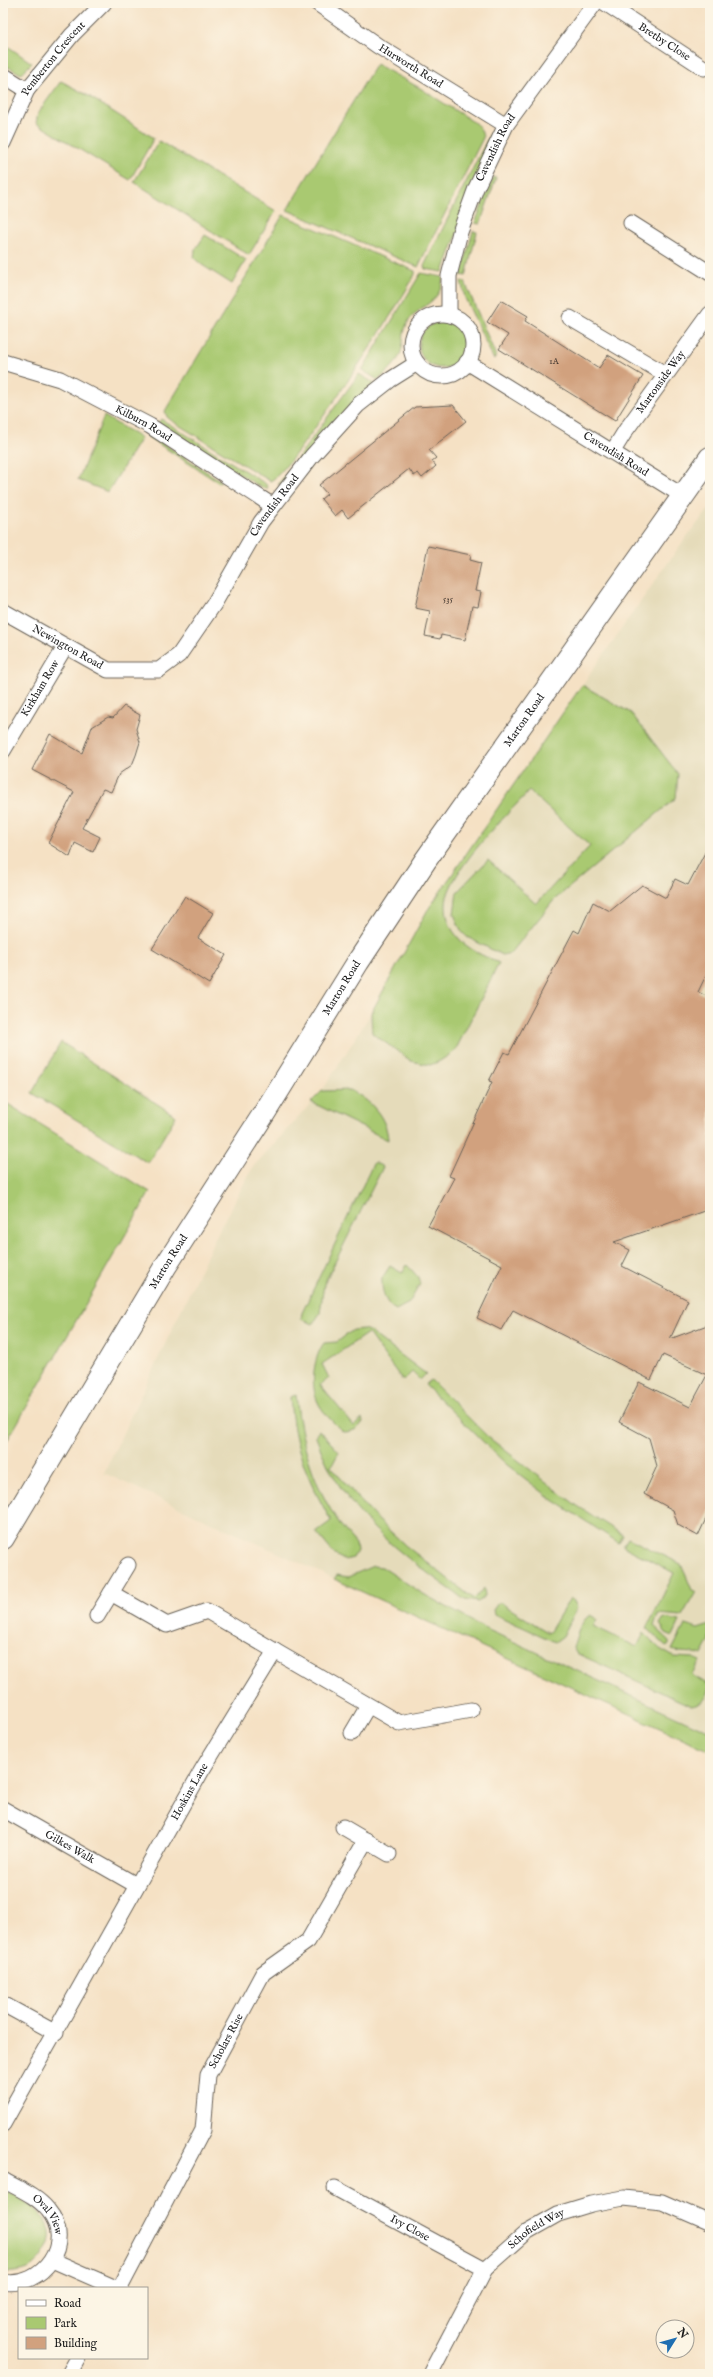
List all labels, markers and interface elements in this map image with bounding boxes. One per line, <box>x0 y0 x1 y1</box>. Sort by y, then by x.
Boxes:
street label: Pemberton Crescent <box>18 18 89 98</box>
street label: Bretby Close <box>636 20 693 64</box>
street label: Hurworth Road <box>376 41 446 91</box>
street label: Cavendish Road <box>473 111 519 184</box>
street label: Martonside Way <box>633 347 689 416</box>
house number: 1A <box>549 356 560 367</box>
street label: Kilburn Road <box>113 402 174 445</box>
street label: Cavendish Road <box>581 429 651 480</box>
street label: Cavendish Road <box>247 472 302 539</box>
house number: 535 <box>443 594 454 605</box>
street label: Newington Road <box>30 622 106 673</box>
street label: Kirkham Row <box>18 657 63 719</box>
street label: Marton Road <box>501 691 548 750</box>
street label: Marton Road <box>320 958 364 1018</box>
street label: Marton Road <box>146 1232 191 1292</box>
street label: Hoskins Lane <box>168 1761 211 1823</box>
street label: Gilkes Walk <box>42 1827 97 1867</box>
street label: Scholars Rise <box>206 2011 247 2071</box>
street label: Oval View <box>29 2191 65 2236</box>
street label: Schofield Way <box>505 2205 566 2252</box>
street label: Ivy Close <box>388 2212 432 2245</box>
legend <box>18 2287 148 2359</box>
text: Road <box>54 2296 82 2311</box>
text: Park <box>54 2316 77 2331</box>
north arrow <box>655 2319 695 2359</box>
text: N <box>673 2325 691 2342</box>
text: Building <box>54 2336 98 2351</box>

